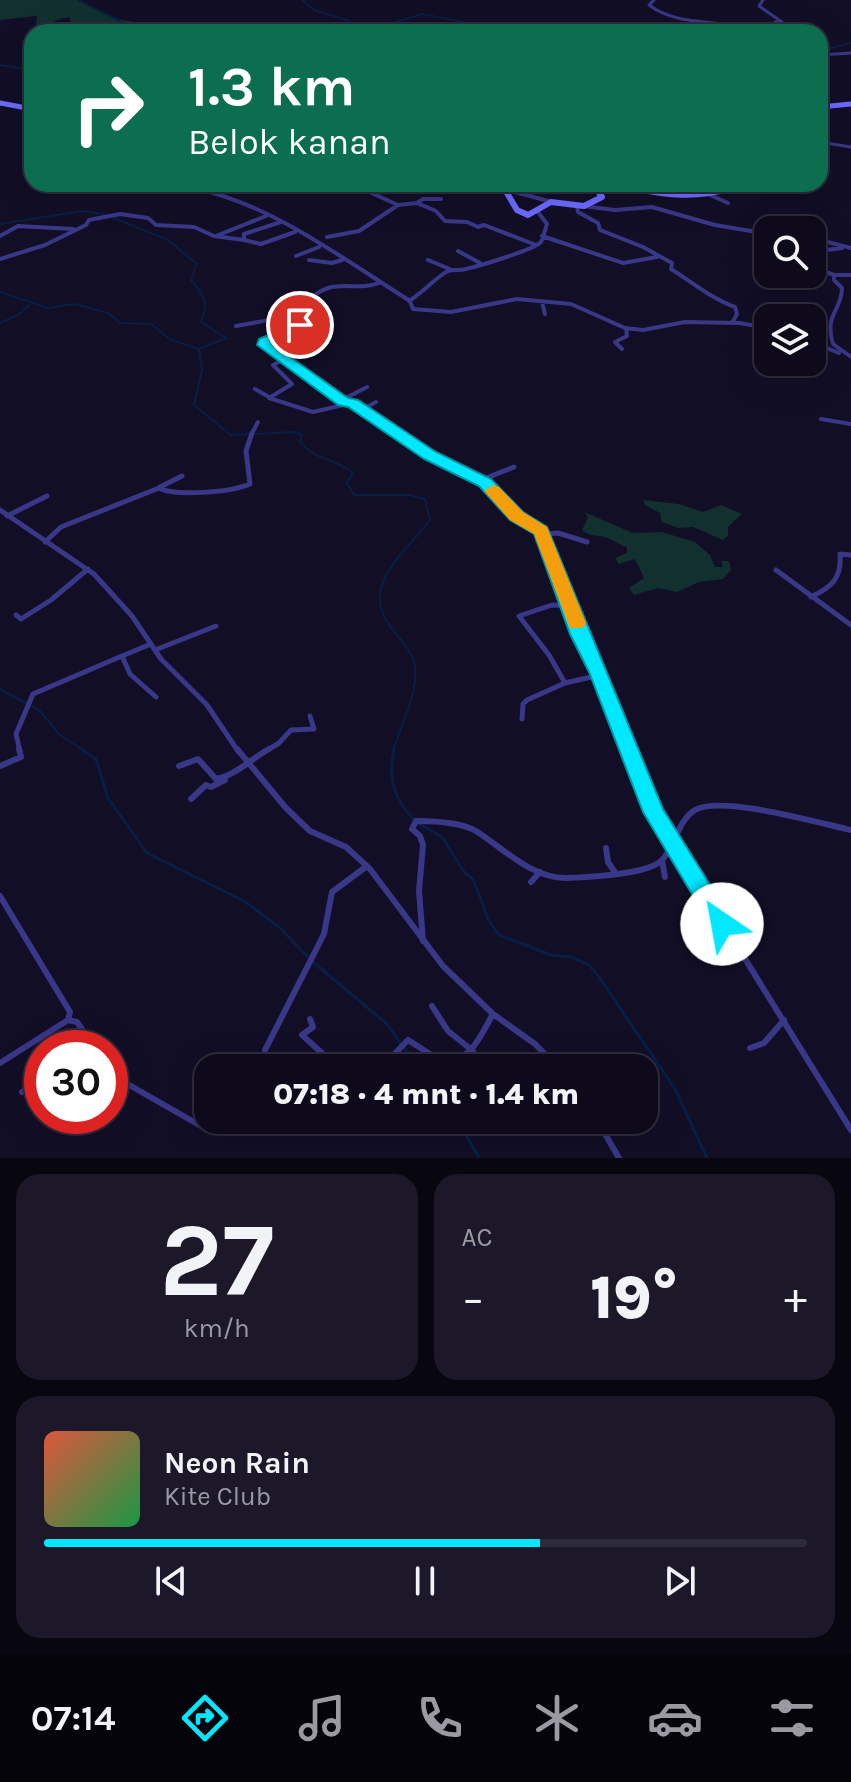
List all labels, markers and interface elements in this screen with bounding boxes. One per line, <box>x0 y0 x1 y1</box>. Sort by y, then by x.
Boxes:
text: 1.3 km <box>188 54 355 119</box>
icon: right <box>56 56 160 160</box>
text: Belok kanan <box>188 121 391 163</box>
map controls <box>754 216 826 376</box>
button: search <box>754 216 826 288</box>
pin <box>266 291 334 359</box>
icon: arrive <box>278 303 322 347</box>
button: layers <box>754 304 826 376</box>
position arrow <box>680 882 764 966</box>
speed limit sign: 30 <box>24 1030 128 1134</box>
text: 07:18 · 4 mnt · 1.4 km <box>273 1076 579 1112</box>
text: 27 <box>159 1200 274 1321</box>
text: AC <box>462 1222 492 1253</box>
text: 19° <box>590 1263 678 1333</box>
text: − <box>462 1273 485 1324</box>
text: + <box>784 1273 807 1324</box>
text: km/h <box>184 1313 250 1344</box>
text: Neon Rain <box>164 1445 310 1481</box>
text: Kite Club <box>164 1481 271 1512</box>
icon: previous <box>149 1559 193 1603</box>
icon: pause <box>403 1559 447 1603</box>
icon: next <box>658 1559 702 1603</box>
icon: directions <box>177 1690 233 1746</box>
icon: music <box>294 1690 350 1746</box>
icon: phone <box>412 1690 468 1746</box>
icon: climate <box>529 1690 585 1746</box>
icon: car <box>647 1690 703 1746</box>
icon: filters <box>764 1690 820 1746</box>
text: 07:14 <box>31 1697 115 1739</box>

